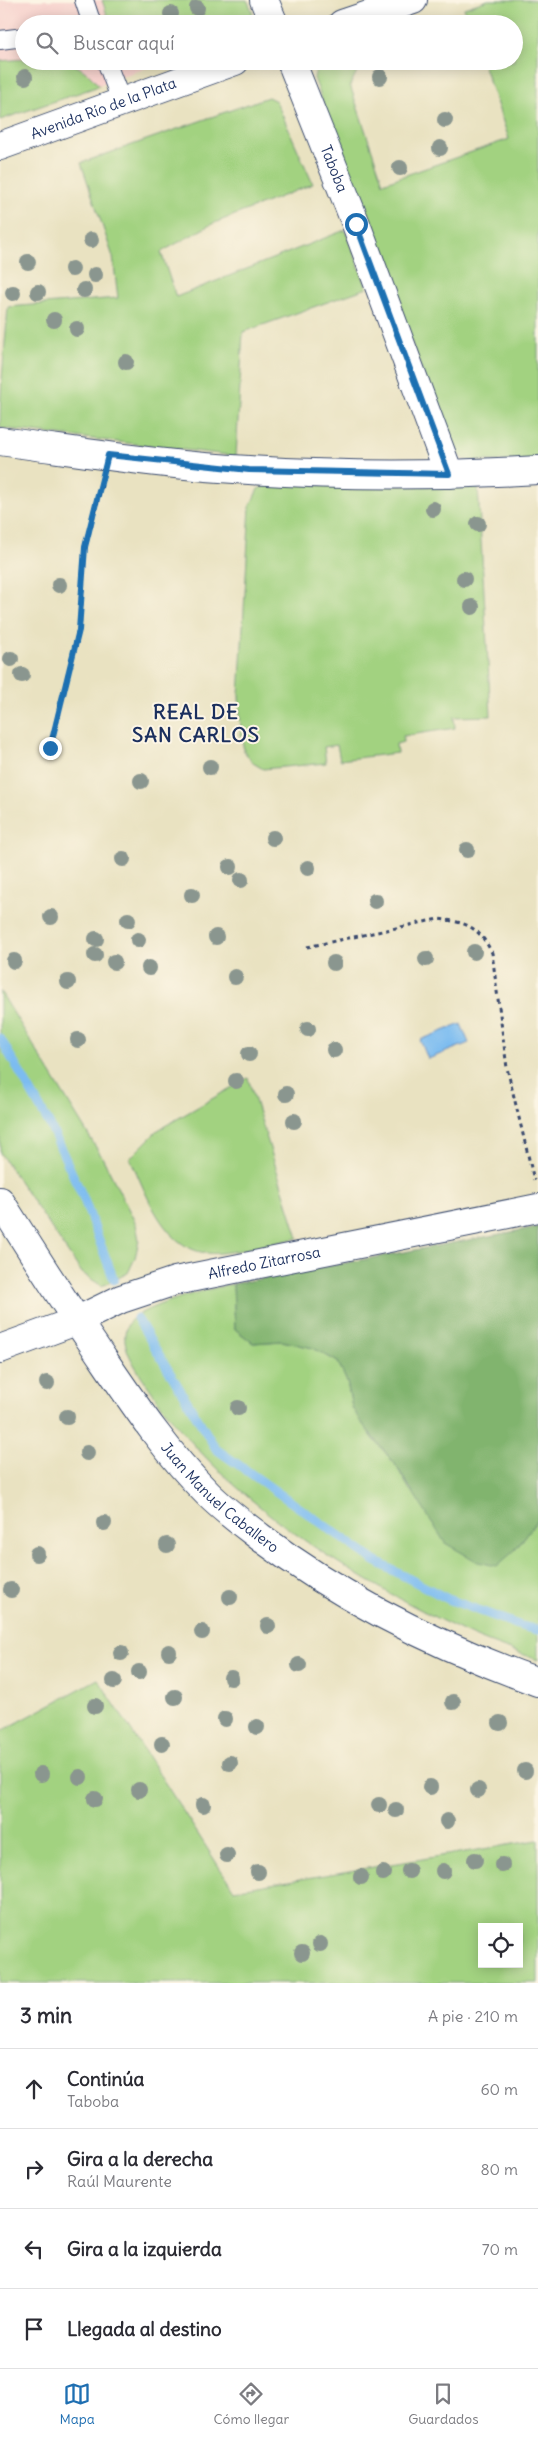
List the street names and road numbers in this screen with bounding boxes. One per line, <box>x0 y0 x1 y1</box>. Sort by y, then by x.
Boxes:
street label: Avenida Río de la Plata <box>28 73 179 143</box>
street label: Taboba <box>317 142 352 195</box>
street label: Alfredo Zitarrosa <box>206 1242 322 1283</box>
street label: Juan Manuel Caballero <box>157 1438 283 1557</box>

